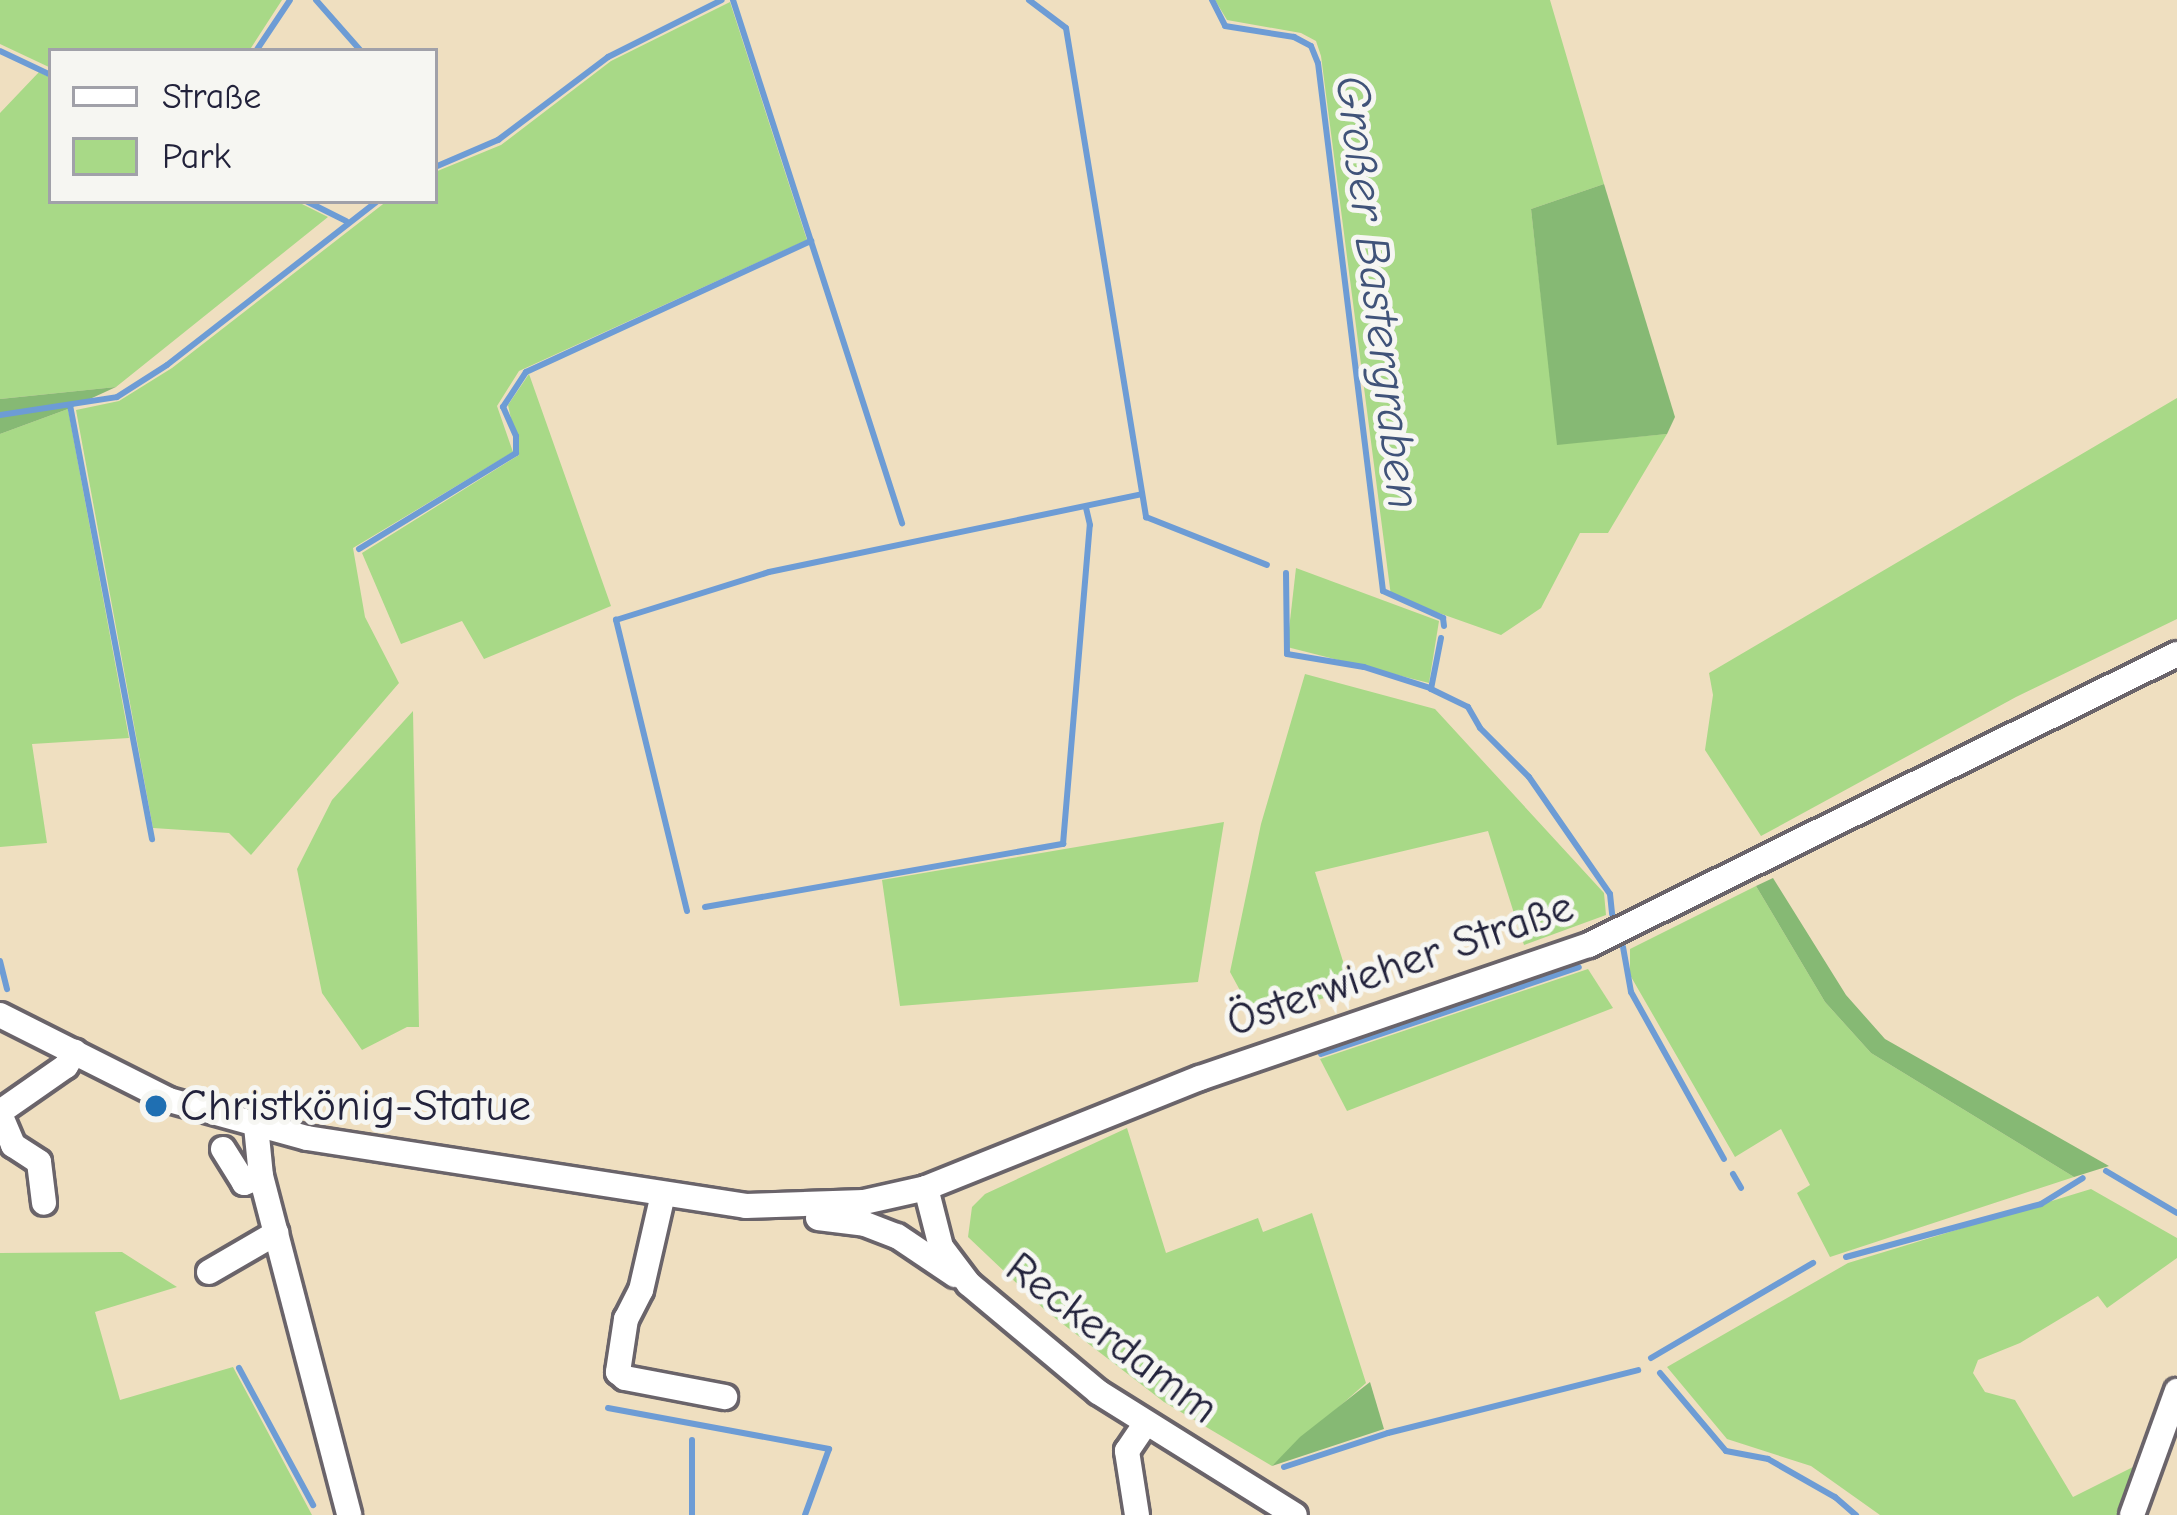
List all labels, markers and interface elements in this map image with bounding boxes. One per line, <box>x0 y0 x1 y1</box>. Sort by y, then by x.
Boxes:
legend <box>48 48 438 204</box>
water label: Großer Bastergraben <box>1323 72 1433 512</box>
text: Straße <box>162 76 261 117</box>
text: Park <box>162 136 231 177</box>
street label: Österwieher Straße <box>1220 879 1580 1049</box>
place label: Christkönig-Statue <box>180 1079 531 1133</box>
marker: Christkönig-Statue <box>143 1093 169 1119</box>
street label: Reckerdamm <box>995 1241 1229 1435</box>

